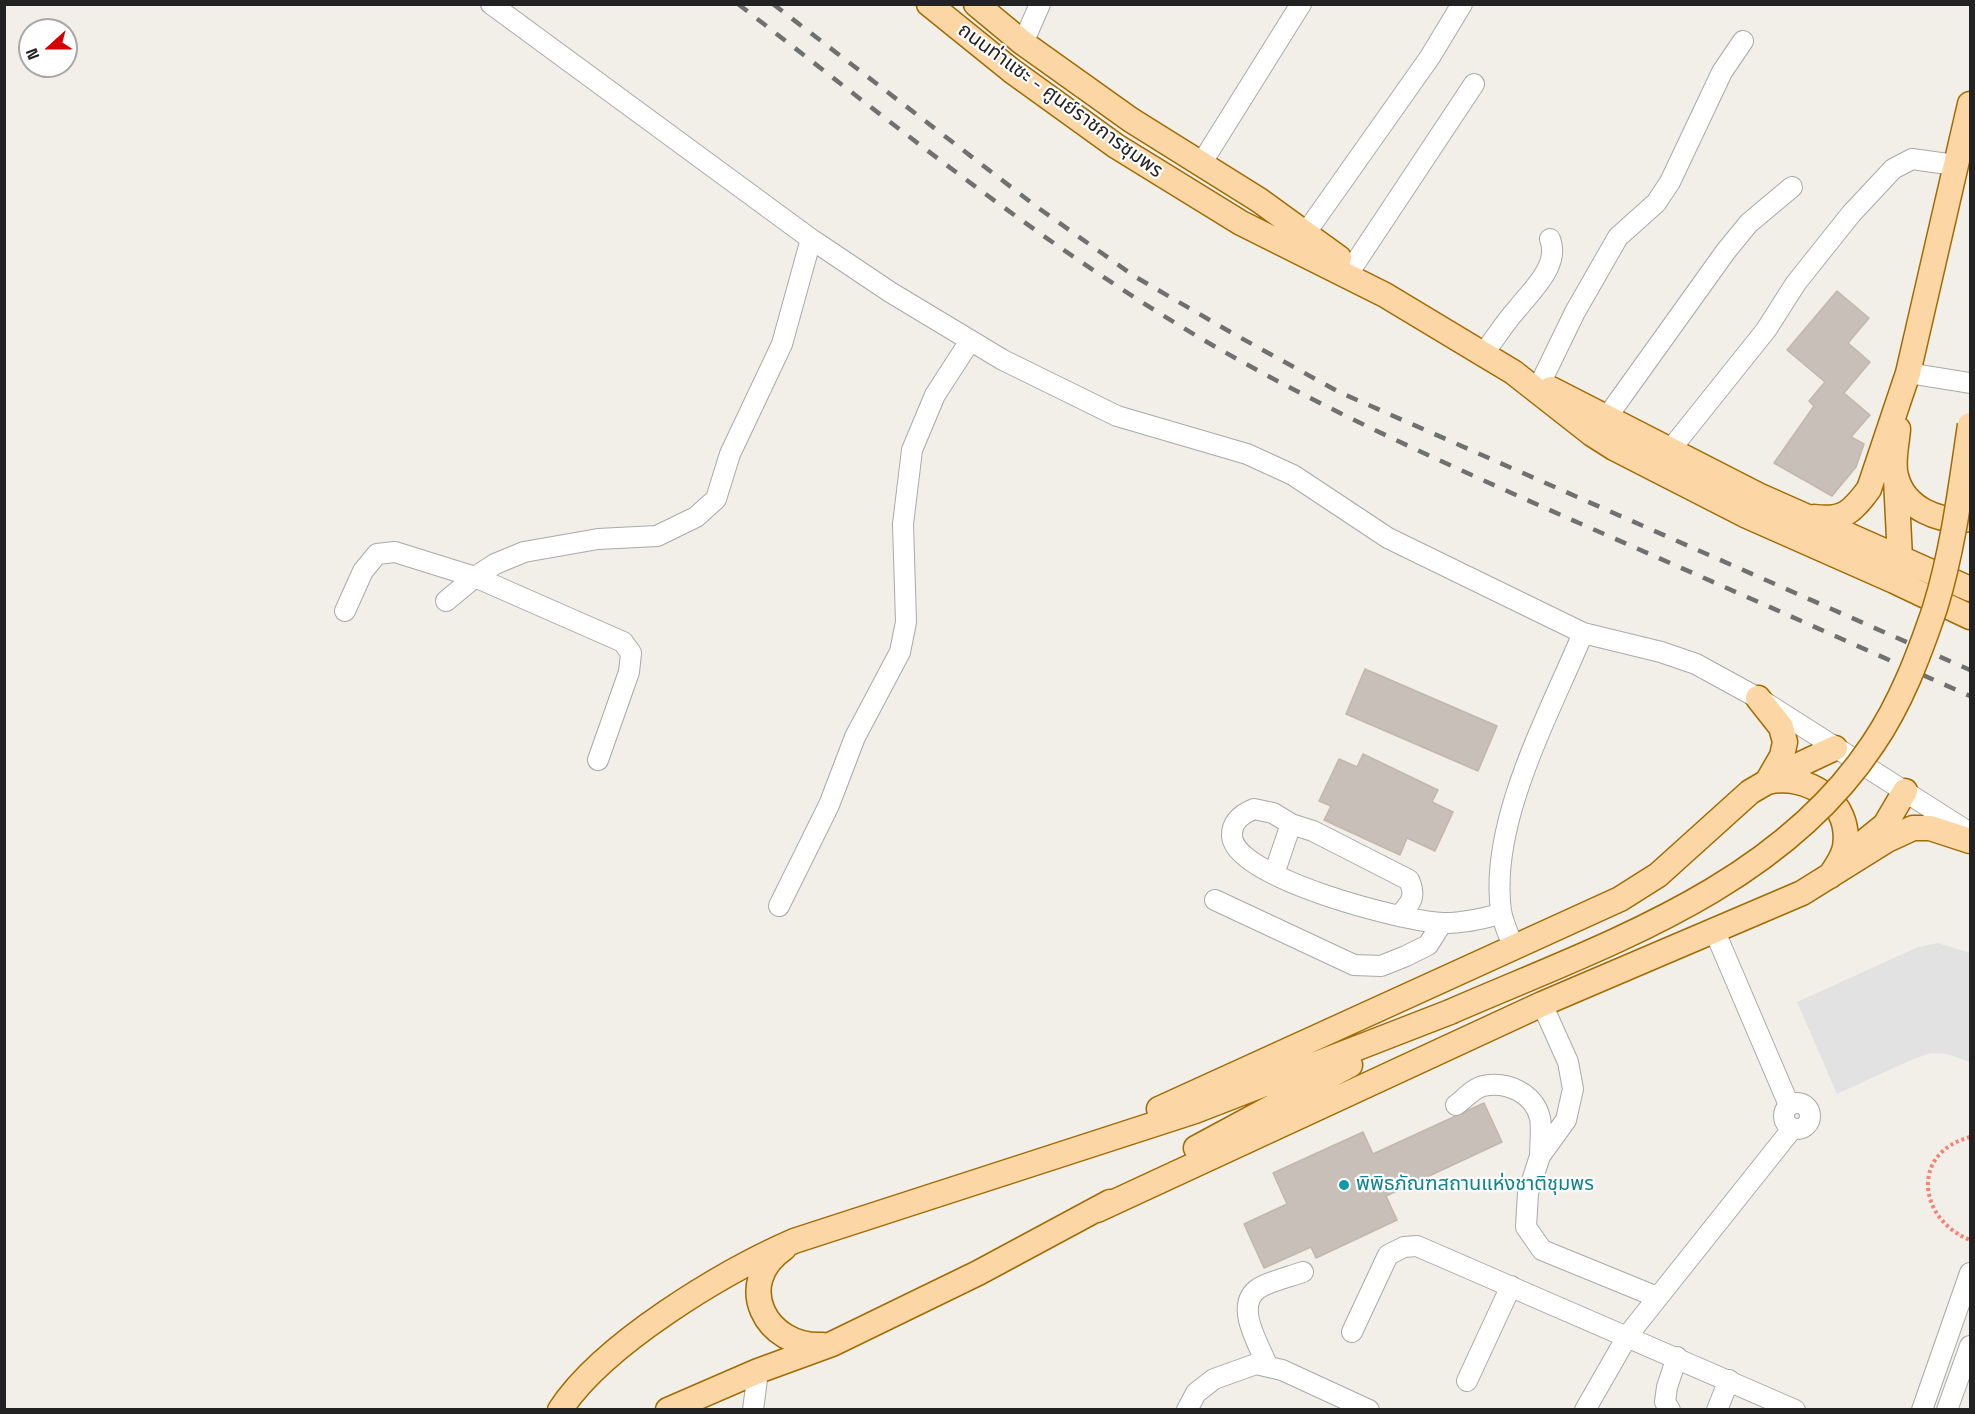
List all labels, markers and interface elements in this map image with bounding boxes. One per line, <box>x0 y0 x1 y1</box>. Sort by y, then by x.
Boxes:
north arrow <box>18 18 78 78</box>
street label: ถนนท่าแซะ - ศูนย์ราชการชุมพร <box>953 19 1167 183</box>
text: N <box>21 45 44 63</box>
place label: พิพิธภัณฑสถานแห่งชาติชุมพร <box>1356 1173 1594 1197</box>
marker: พิพิธภัณฑสถานแห่งชาติชุมพร <box>1337 1178 1351 1192</box>

